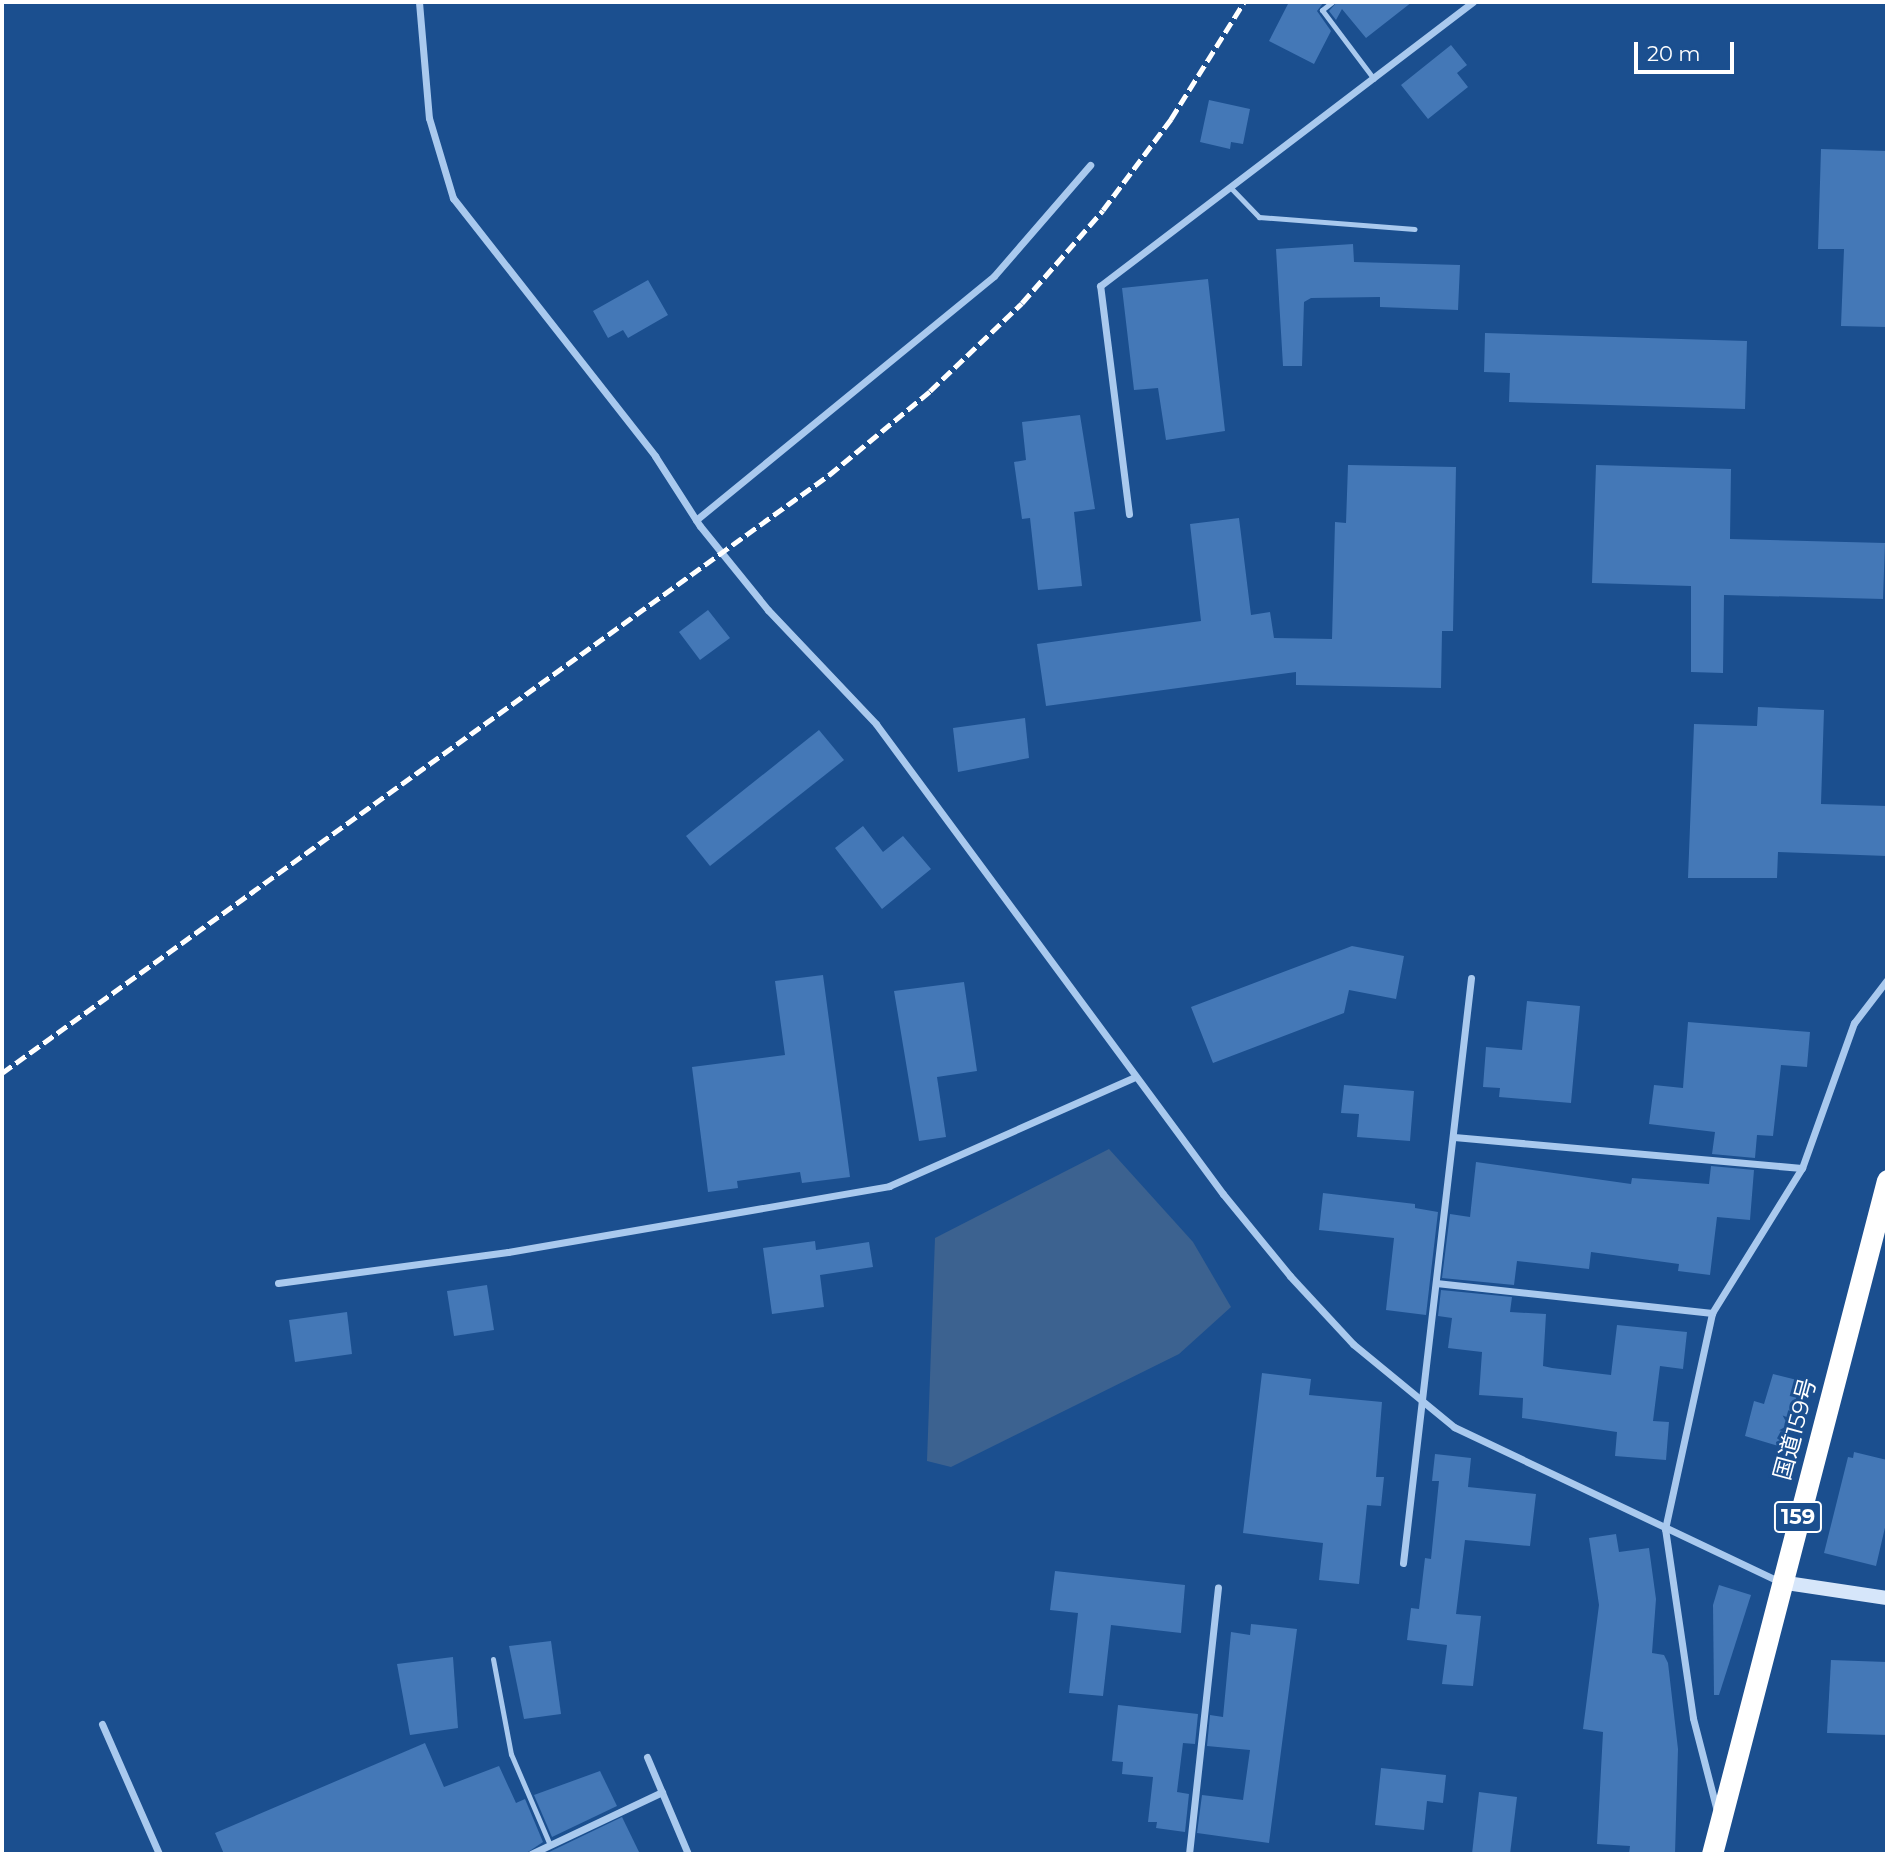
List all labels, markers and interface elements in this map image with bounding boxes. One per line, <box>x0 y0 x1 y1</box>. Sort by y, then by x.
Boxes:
scale bar <box>1637 28 1737 72</box>
text: 20 m <box>1647 41 1701 66</box>
street label: 国道159号 <box>1768 1375 1822 1483</box>
road number: 159 <box>1773 1500 1822 1534</box>

